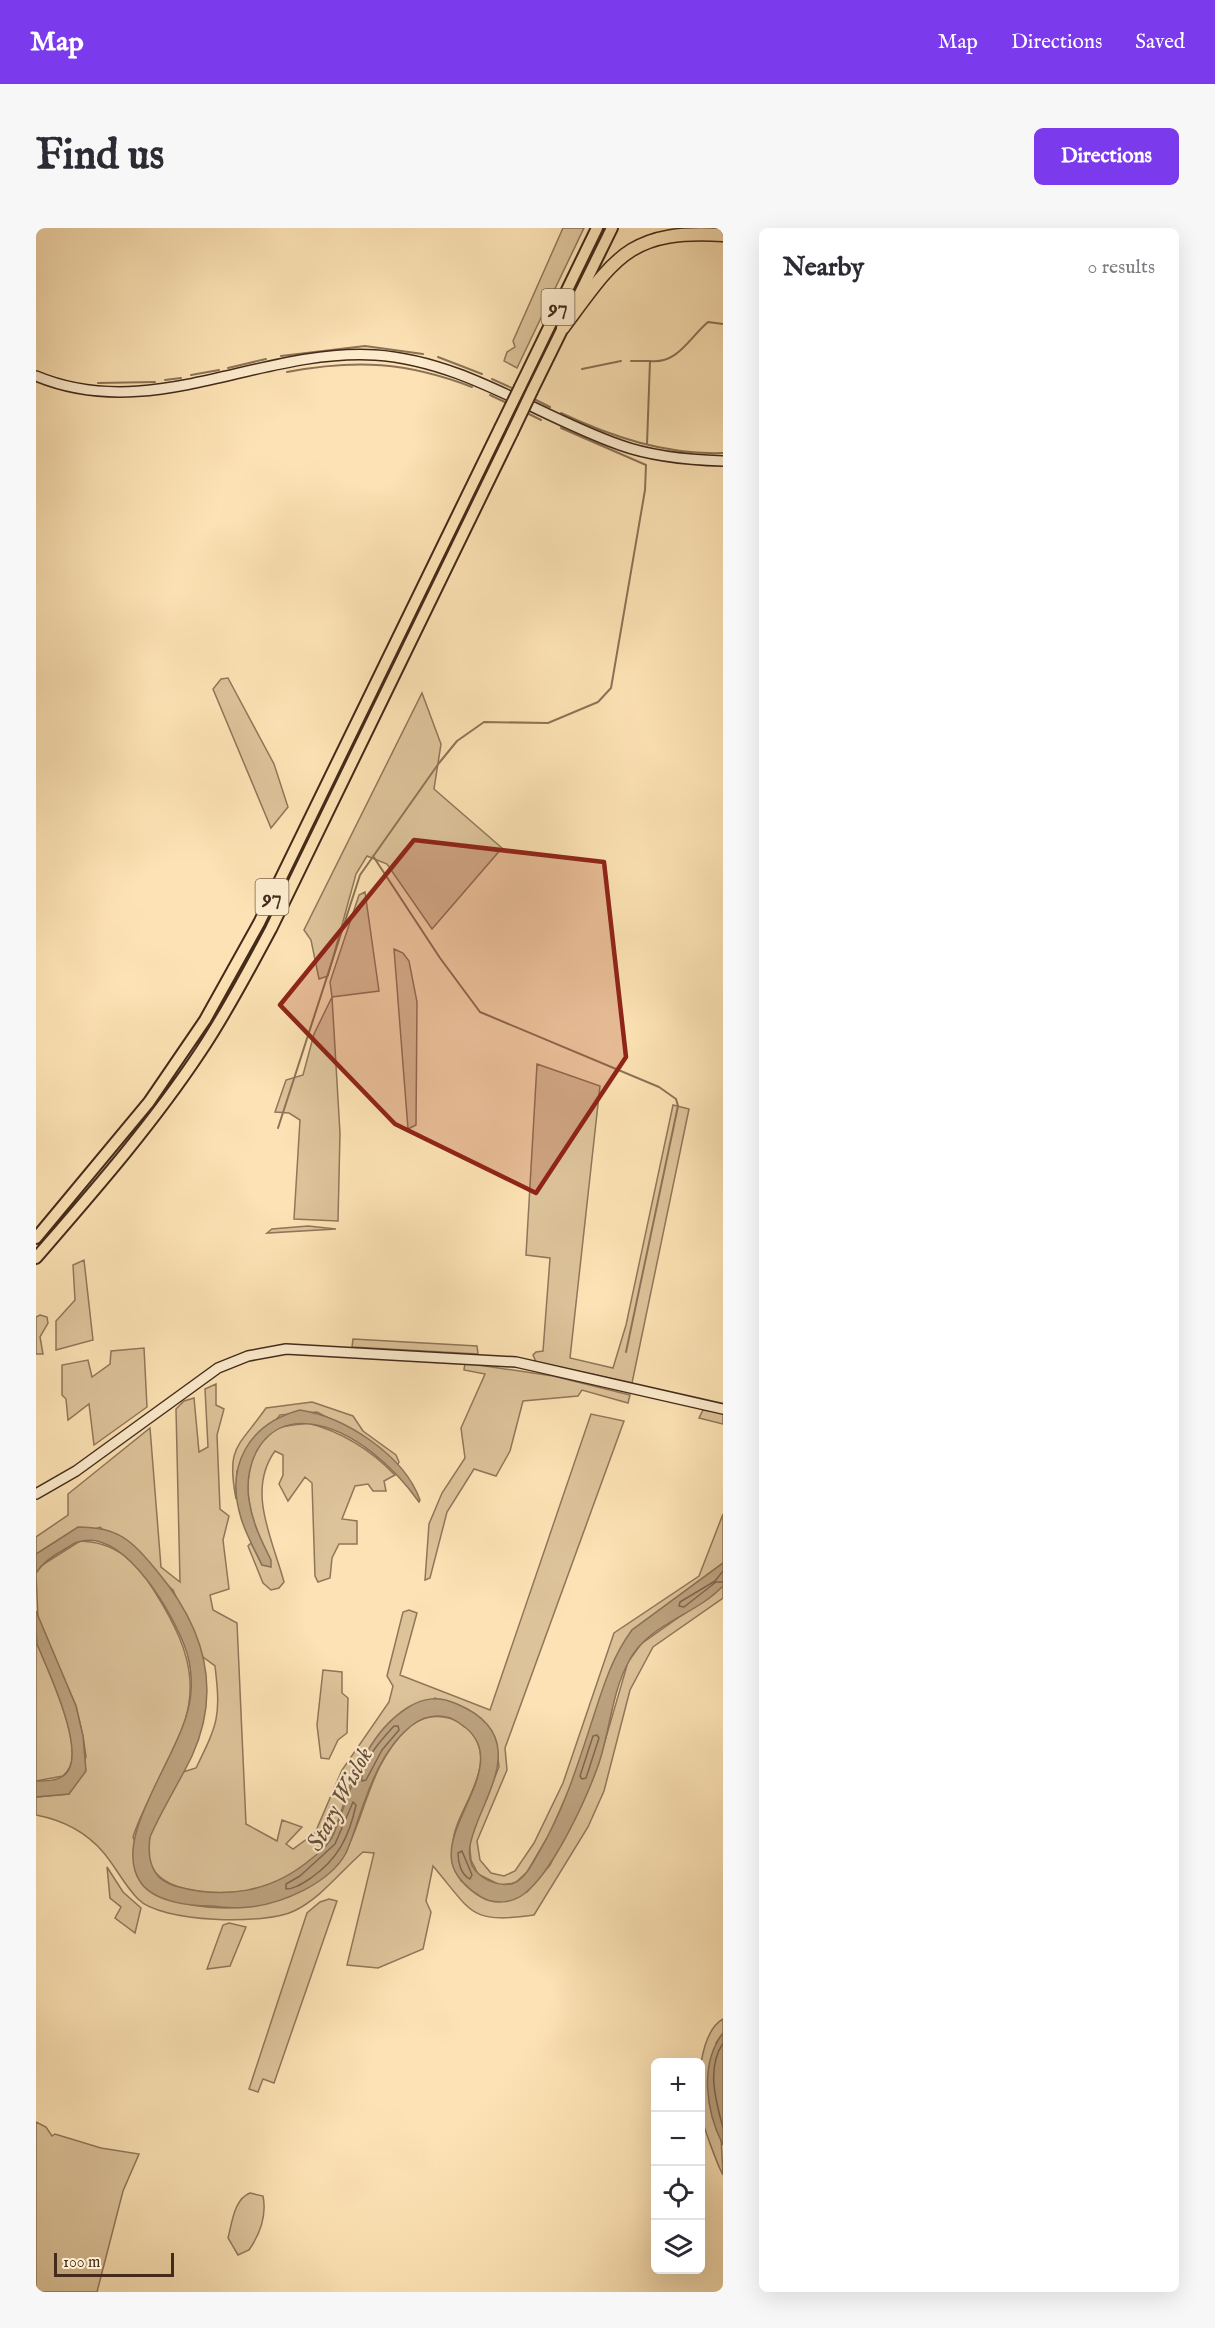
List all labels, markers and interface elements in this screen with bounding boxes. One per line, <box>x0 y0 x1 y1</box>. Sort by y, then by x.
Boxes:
text: Map <box>30 25 84 60</box>
text: Map <box>938 29 978 56</box>
text: Directions <box>1011 29 1102 56</box>
text: Saved <box>1135 29 1185 56</box>
button: Directions <box>1034 128 1179 185</box>
text: Find us <box>36 130 164 183</box>
text: Nearby <box>783 251 864 284</box>
text: 0 results <box>1088 255 1155 280</box>
road number: 97 <box>542 289 574 325</box>
road number: 97 <box>256 879 288 915</box>
water label: Stary Wislok <box>300 1742 381 1857</box>
map controls <box>651 2058 705 2274</box>
button: + <box>651 2058 705 2112</box>
button: − <box>651 2112 705 2166</box>
button: locate <box>651 2166 705 2220</box>
button: layers <box>651 2220 705 2274</box>
scale bar <box>54 2250 174 2278</box>
text: 100 m <box>63 2253 100 2273</box>

